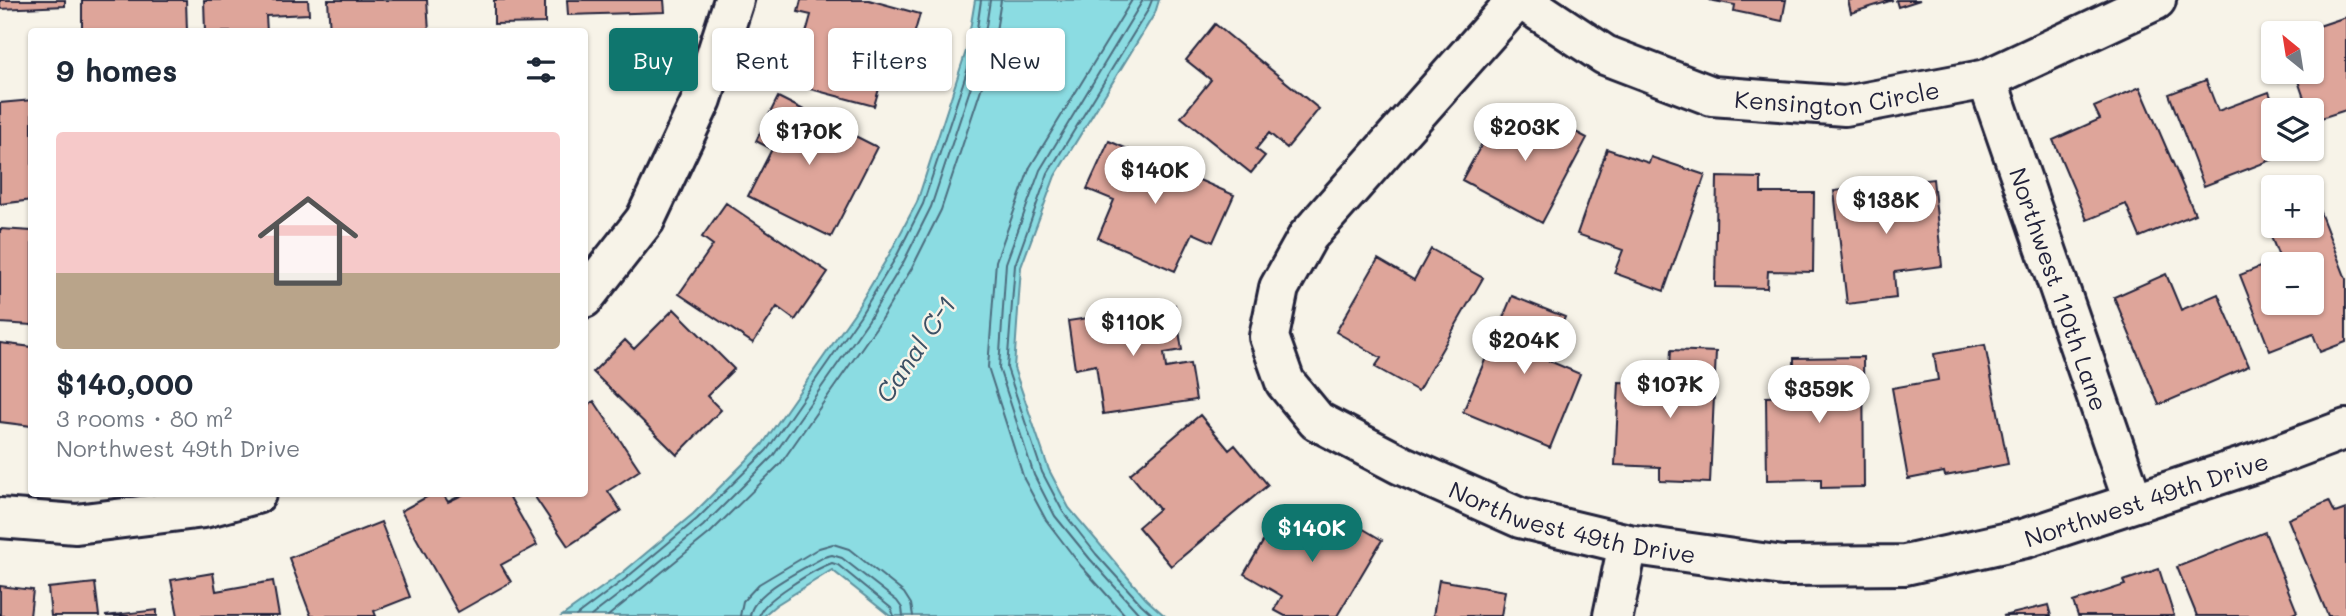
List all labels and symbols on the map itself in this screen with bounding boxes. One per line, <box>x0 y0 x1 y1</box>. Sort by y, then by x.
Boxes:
north arrow <box>2261 21 2324 84</box>
street label: Kensington Circle <box>1733 73 1942 122</box>
pin: $203K <box>1476 104 1574 163</box>
pin: $170K <box>760 108 858 167</box>
pin: $140K <box>1106 146 1204 206</box>
street label: Northwest 110th Lane <box>2003 163 2116 415</box>
pin: $138K <box>1837 176 1935 236</box>
water label: Canal C-1 <box>867 289 963 409</box>
pin: $110K <box>1084 298 1182 358</box>
pin: $204K <box>1475 316 1573 376</box>
pin: $107K <box>1621 360 1719 420</box>
pin: $359K <box>1770 366 1868 425</box>
street label: Northwest 49th Drive <box>2020 444 2272 553</box>
street label: Northwest 49th Drive <box>1445 473 1698 569</box>
pin: $140K <box>1263 504 1361 564</box>

